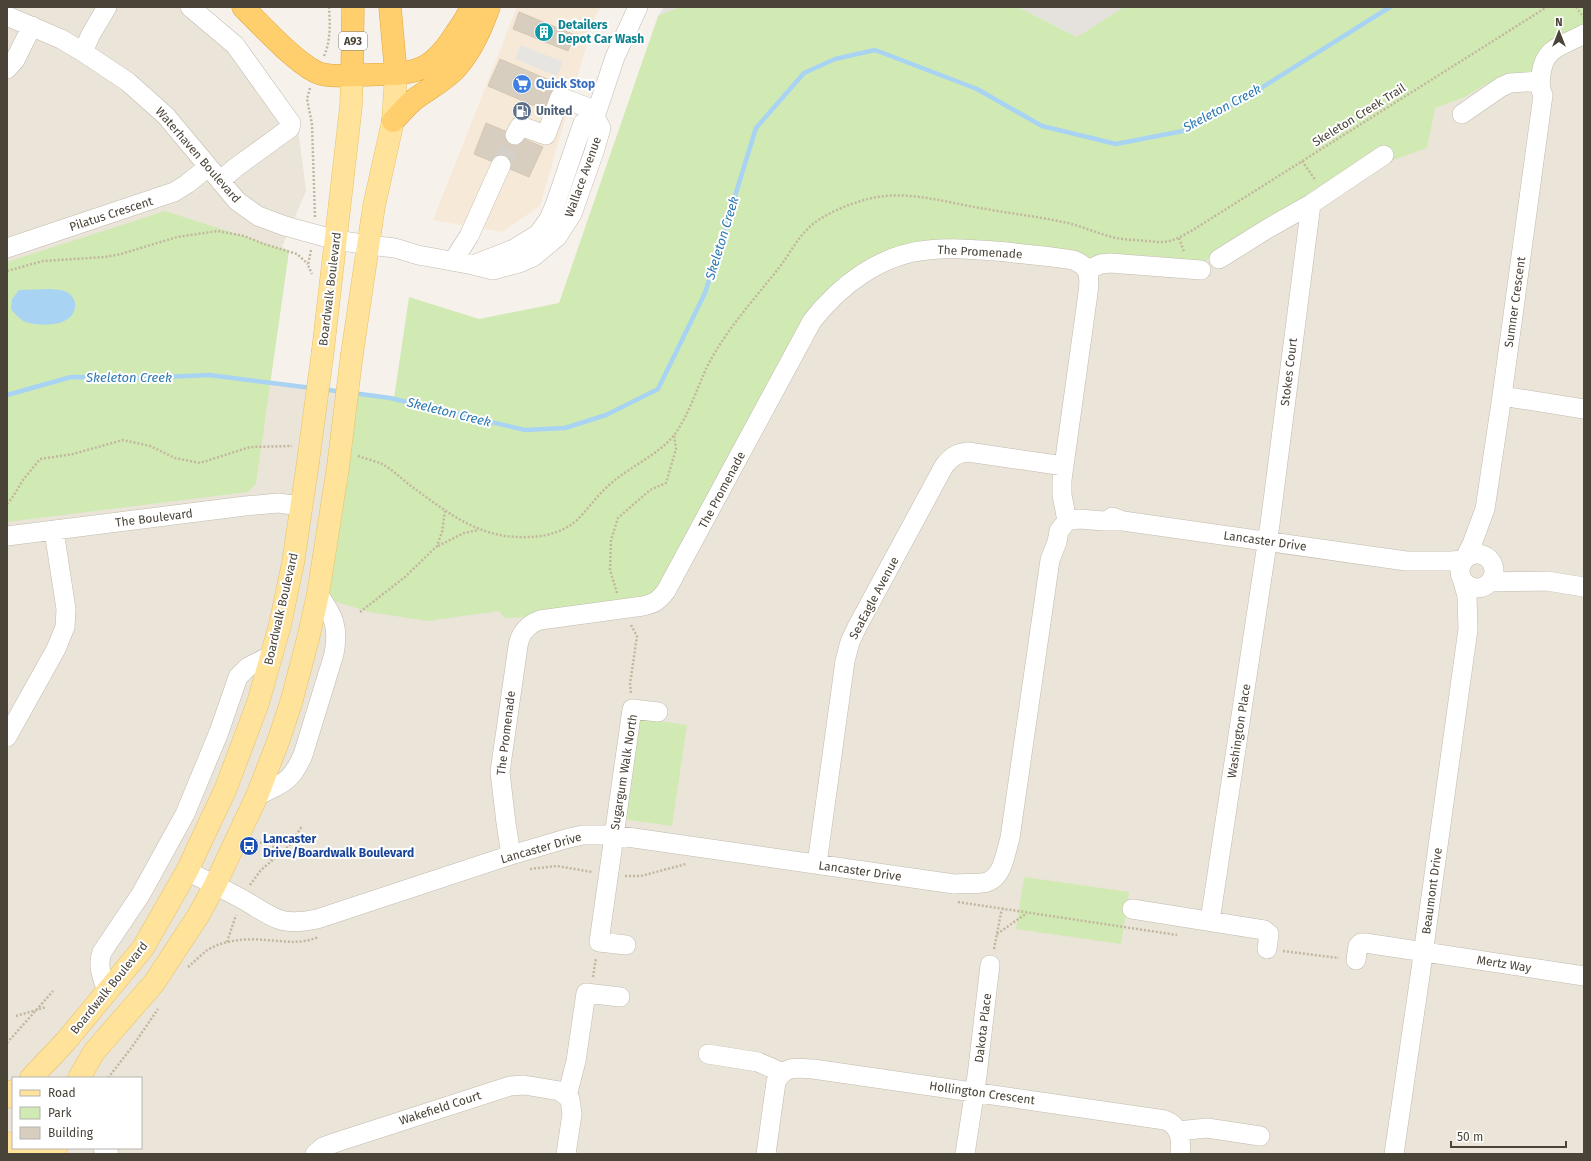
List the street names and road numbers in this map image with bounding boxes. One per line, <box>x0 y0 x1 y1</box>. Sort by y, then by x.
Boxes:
road number: A93 <box>339 32 367 50</box>
street label: Skeleton Creek Trail <box>1310 80 1409 149</box>
street label: Waterhaven Boulevard <box>153 104 243 206</box>
street label: Wallace Avenue <box>562 135 604 219</box>
street label: Pilatus Crescent <box>68 194 155 234</box>
street label: Boardwalk Boulevard <box>316 231 344 347</box>
street label: The Promenade <box>937 243 1023 261</box>
street label: Sumner Crescent <box>1502 255 1528 348</box>
street label: Stokes Court <box>1278 336 1300 407</box>
street label: The Promenade <box>696 449 748 531</box>
street label: The Boulevard <box>114 506 194 530</box>
street label: Lancaster Drive <box>1223 528 1307 554</box>
street label: Boardwalk Boulevard <box>261 551 301 667</box>
street label: SeaEagle Avenue <box>846 554 902 642</box>
street label: Washington Place <box>1225 683 1253 779</box>
street label: The Promenade <box>494 690 518 776</box>
street label: Sugargum Walk North <box>608 713 640 831</box>
street label: Lancaster Drive <box>499 830 583 866</box>
street label: Beaumont Drive <box>1419 847 1445 935</box>
street label: Lancaster Drive <box>818 858 902 884</box>
street label: Boardwalk Boulevard <box>67 939 151 1037</box>
street label: Mertz Way <box>1476 953 1532 975</box>
street label: Dakota Place <box>972 992 994 1064</box>
street label: Hollington Crescent <box>928 1079 1036 1107</box>
street label: Wakefield Court <box>397 1088 483 1128</box>

